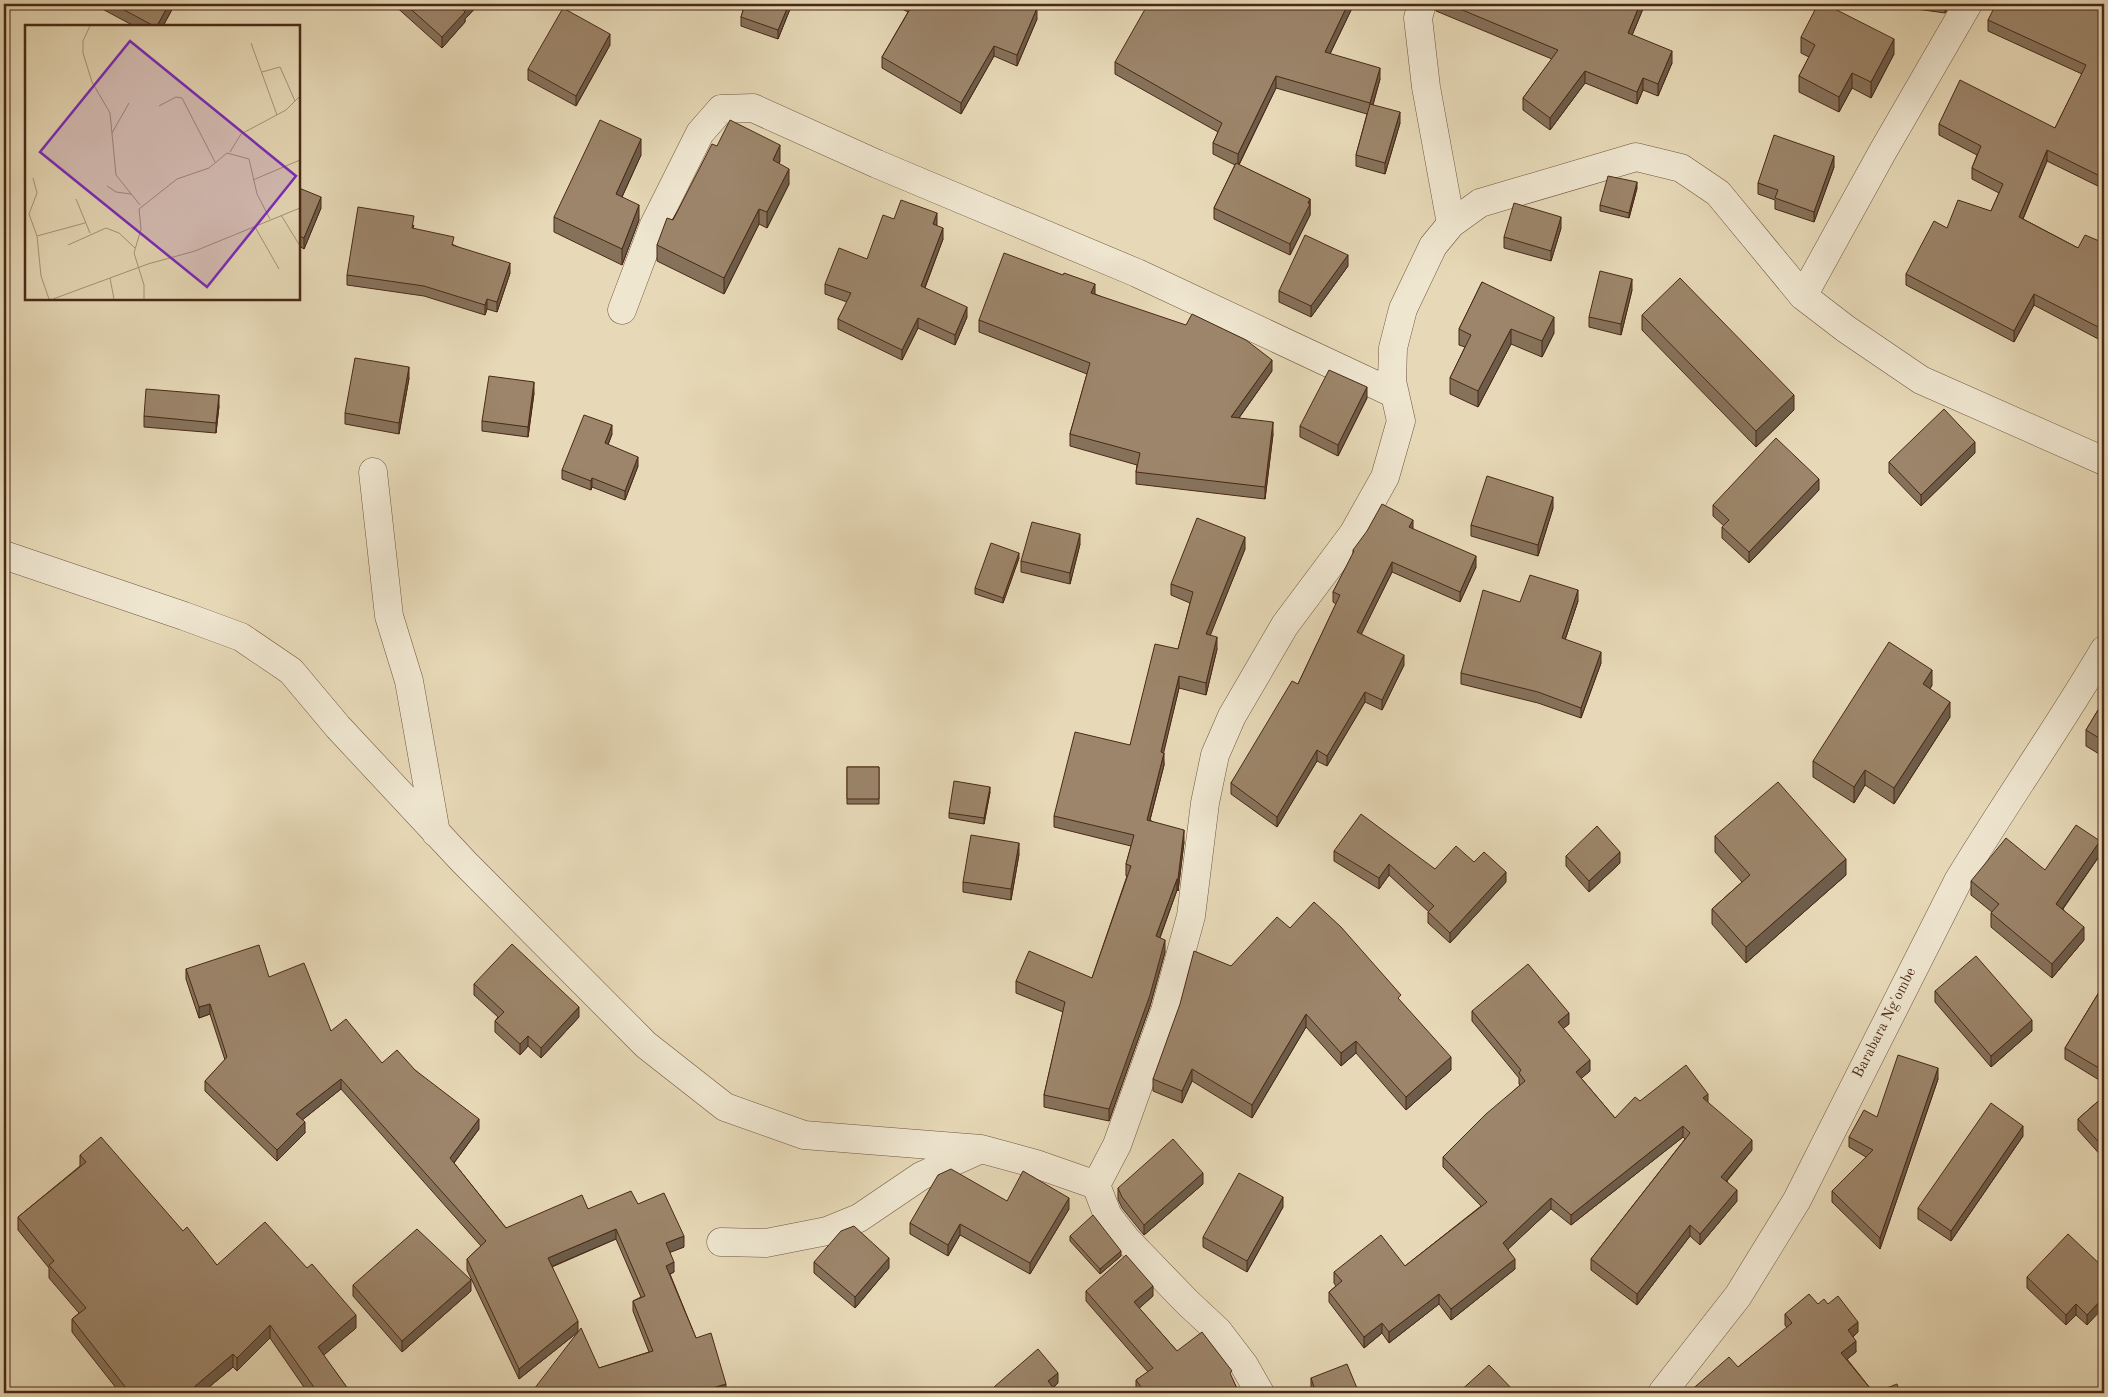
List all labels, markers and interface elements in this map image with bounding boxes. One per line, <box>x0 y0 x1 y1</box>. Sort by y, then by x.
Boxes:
inset map <box>25 25 300 300</box>
street label: Barabara Ng'ombe <box>1851 965 1919 1080</box>

